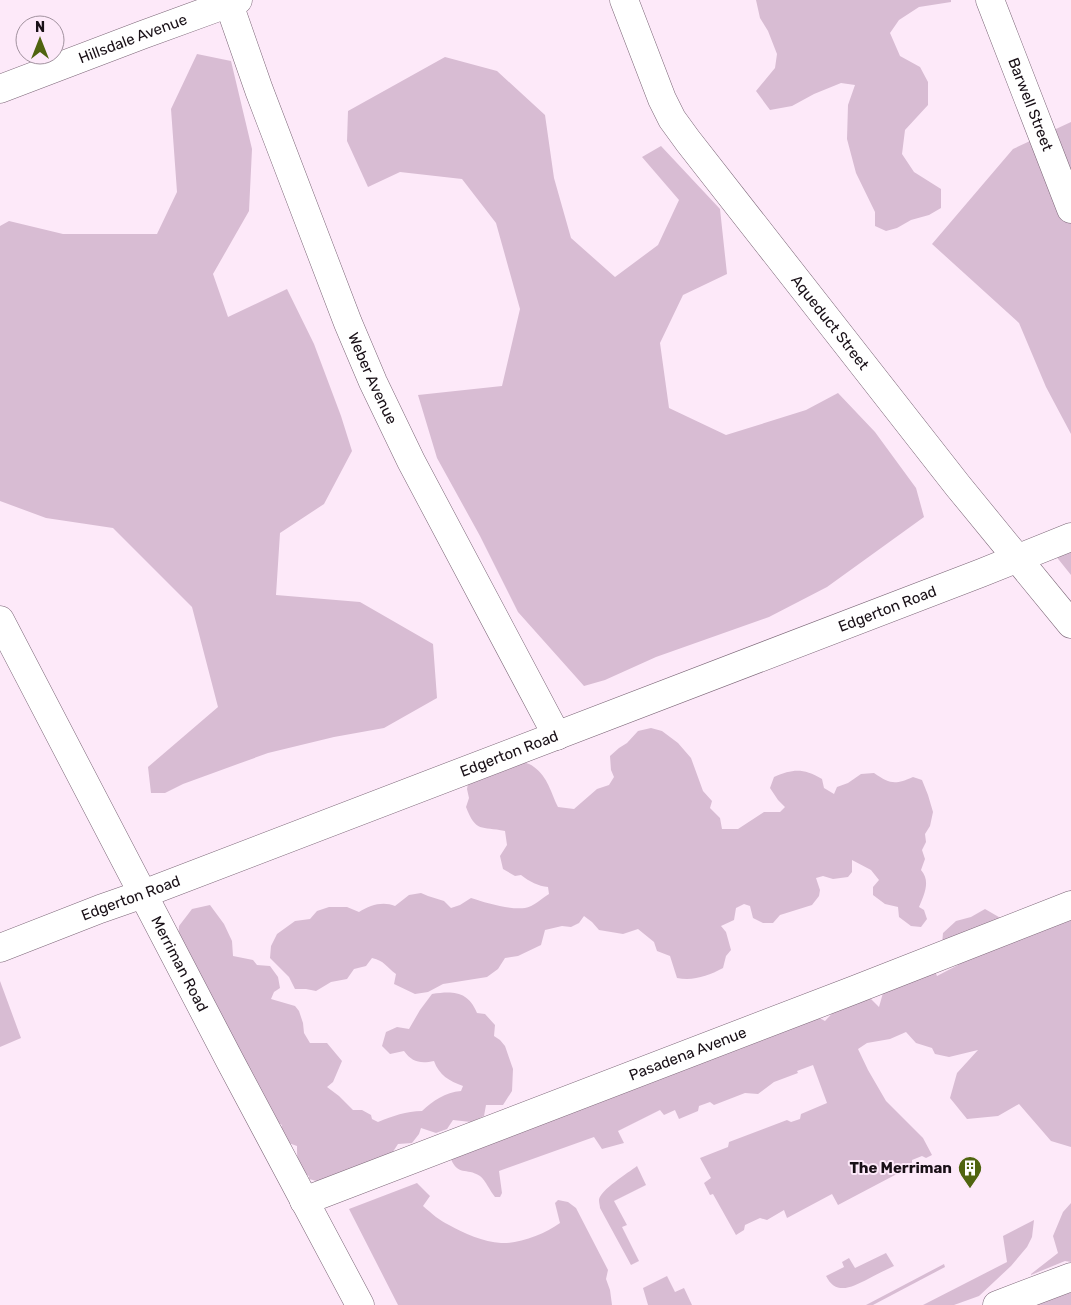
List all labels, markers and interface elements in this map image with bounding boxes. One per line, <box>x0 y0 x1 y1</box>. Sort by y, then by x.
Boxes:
street label: Hillsdale Avenue <box>76 10 190 67</box>
north arrow <box>15 15 65 65</box>
text: N <box>35 19 45 36</box>
street label: Barwell Street <box>1004 55 1057 154</box>
street label: Aqueduct Street <box>787 271 873 374</box>
street label: Weber Avenue <box>344 330 401 427</box>
street label: Edgerton Road <box>836 582 939 636</box>
street label: Edgerton Road <box>457 727 561 781</box>
street label: Edgerton Road <box>79 872 183 924</box>
street label: Merriman Road <box>147 913 212 1015</box>
street label: Pasadena Avenue <box>626 1023 749 1084</box>
building icon: The Merriman <box>957 1155 983 1189</box>
place label: The Merriman <box>849 1159 952 1177</box>

